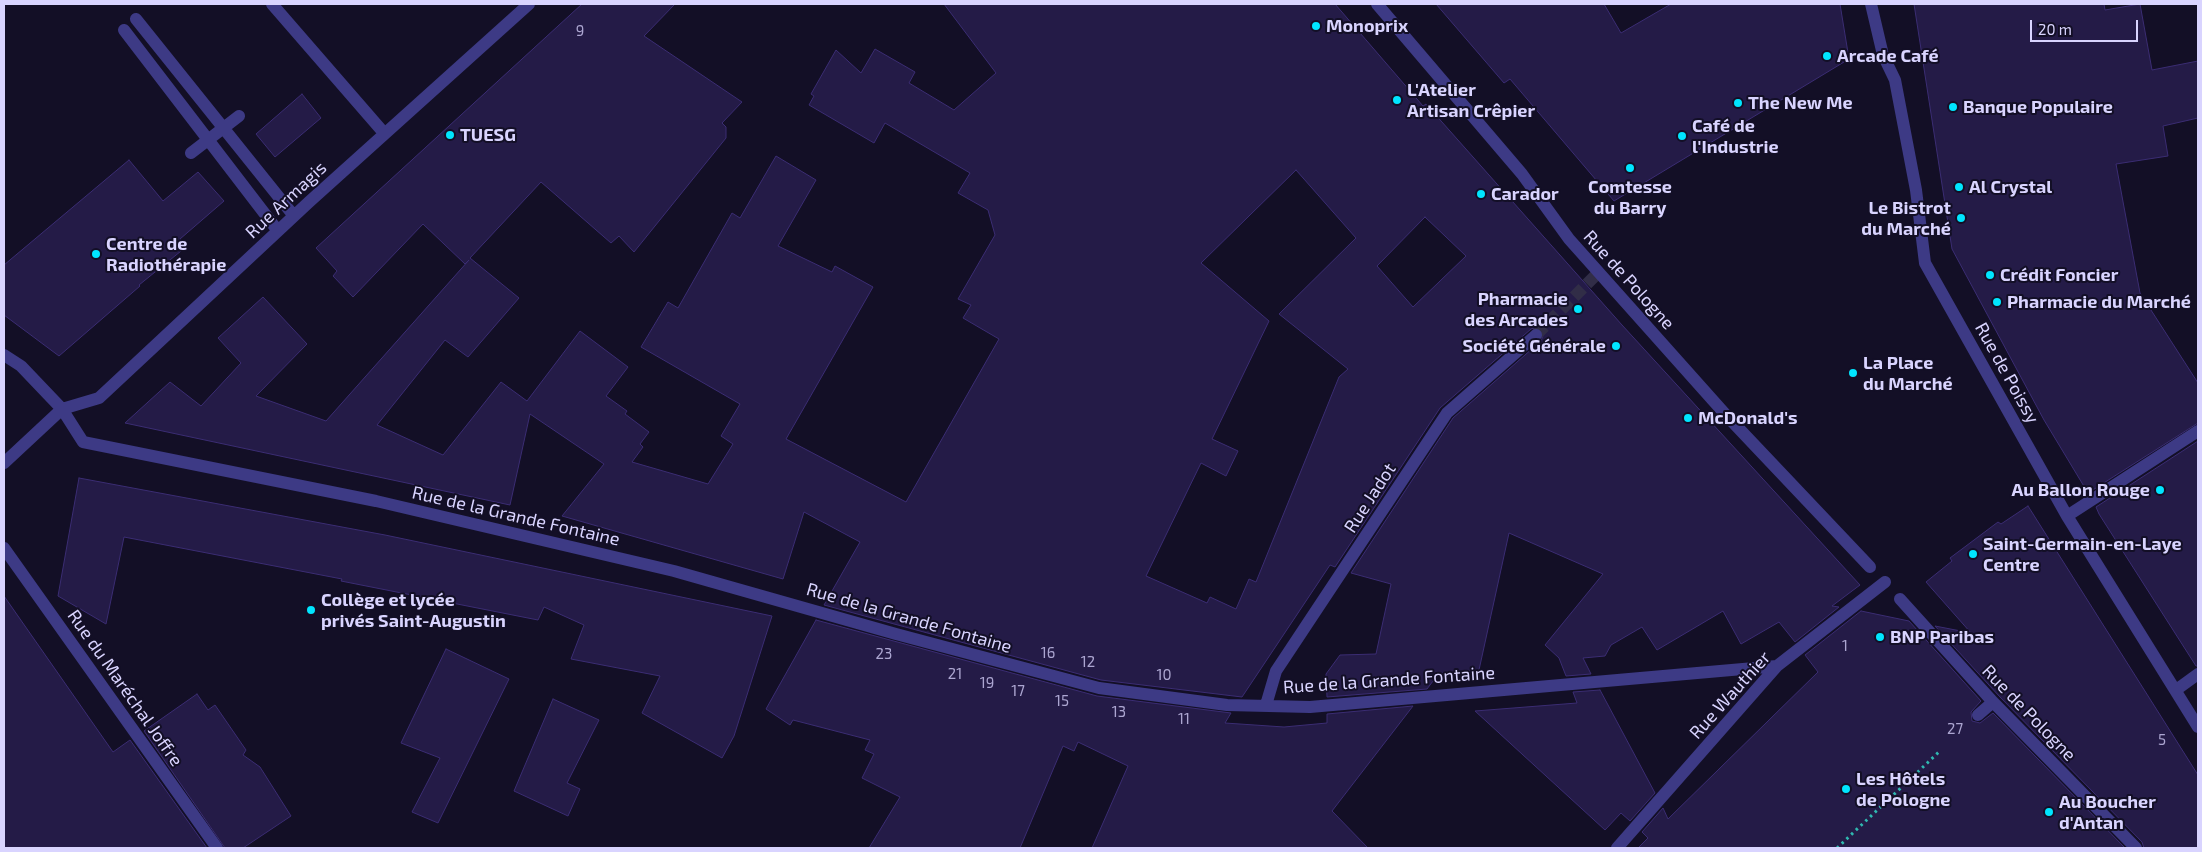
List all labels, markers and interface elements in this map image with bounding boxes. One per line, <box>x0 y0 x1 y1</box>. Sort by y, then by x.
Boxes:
scale bar <box>2032 10 2140 42</box>
place label: Monoprix <box>1326 15 1408 37</box>
marker: Monoprix <box>1310 20 1322 32</box>
text: 20 m <box>2038 20 2072 38</box>
house number: 9 <box>576 22 584 40</box>
place label: Arcade Café <box>1837 45 1939 67</box>
marker: Arcade Café <box>1821 50 1833 62</box>
place label: L'Atelier Artisan Crêpier <box>1407 79 1535 122</box>
place label: The New Me <box>1748 92 1853 114</box>
marker: L'Atelier Artisan Crêpier <box>1391 94 1403 106</box>
place label: Banque Populaire <box>1963 96 2113 118</box>
marker: The New Me <box>1732 97 1744 109</box>
marker: Banque Populaire <box>1947 101 1959 113</box>
place label: Café de l'Industrie <box>1692 115 1779 158</box>
place label: TUESG <box>460 124 516 146</box>
marker: TUESG <box>444 129 456 141</box>
marker: Café de l'Industrie <box>1676 130 1688 142</box>
street label: Rue Armagis <box>241 157 331 243</box>
marker: Comtesse du Barry <box>1624 162 1636 174</box>
place label: Comtesse du Barry <box>1588 176 1672 218</box>
place label: Al Crystal <box>1969 176 2052 198</box>
marker: Al Crystal <box>1953 181 1965 193</box>
place label: Carador <box>1491 183 1559 205</box>
marker: Carador <box>1475 188 1487 200</box>
place label: Le Bistrot du Marché <box>1861 197 1951 240</box>
marker: Le Bistrot du Marché <box>1955 212 1967 224</box>
street label: Rue de Pologne <box>1579 226 1679 334</box>
place label: Centre de Radiothérapie <box>106 233 226 276</box>
marker: Centre de Radiothérapie <box>90 248 102 260</box>
place label: Crédit Foncier <box>2000 264 2118 286</box>
marker: Crédit Foncier <box>1984 269 1996 281</box>
place label: Pharmacie des Arcades <box>1464 288 1568 330</box>
place label: Pharmacie du Marché <box>2007 291 2191 313</box>
marker: Pharmacie du Marché <box>1991 296 2003 308</box>
marker: Pharmacie des Arcades <box>1572 303 1584 315</box>
street label: Rue de Poissy <box>1970 319 2044 427</box>
place label: Société Générale <box>1462 335 1606 357</box>
marker: Société Générale <box>1610 340 1622 352</box>
place label: La Place du Marché <box>1863 352 1953 394</box>
marker: La Place du Marché <box>1847 367 1859 379</box>
place label: McDonald's <box>1698 407 1798 429</box>
marker: McDonald's <box>1682 412 1694 424</box>
street label: Rue Jadot <box>1340 459 1400 537</box>
place label: Au Ballon Rouge <box>2011 479 2150 501</box>
street label: Rue de la Grande Fontaine <box>410 482 622 550</box>
marker: Au Ballon Rouge <box>2154 484 2166 496</box>
place label: Saint-Germain-en-Laye Centre <box>1983 533 2182 576</box>
marker: Saint-Germain-en-Laye Centre <box>1967 548 1979 560</box>
street label: Rue de la Grande Fontaine <box>804 578 1014 658</box>
place label: Collège et lycée privés Saint-Augustin <box>321 589 506 632</box>
marker: Collège et lycée privés Saint-Augustin <box>305 604 317 616</box>
street label: Rue du Maréchal Joffre <box>63 606 187 770</box>
place label: BNP Paribas <box>1890 626 1994 648</box>
marker: BNP Paribas <box>1874 631 1886 643</box>
house number: 1 <box>1842 637 1848 655</box>
house number: 16 <box>1041 644 1055 662</box>
house number: 23 <box>876 645 892 663</box>
street label: Rue Wauthier <box>1685 647 1775 743</box>
house number: 12 <box>1081 653 1095 671</box>
street label: Rue de Pologne <box>1978 660 2080 766</box>
street label: Rue de la Grande Fontaine <box>1282 662 1496 698</box>
house number: 21 <box>948 665 962 683</box>
house number: 10 <box>1156 666 1172 684</box>
house number: 19 <box>980 674 994 692</box>
house number: 17 <box>1011 682 1025 700</box>
house number: 15 <box>1055 692 1069 710</box>
house number: 13 <box>1112 703 1126 721</box>
house number: 11 <box>1178 710 1190 728</box>
house number: 27 <box>1947 720 1963 738</box>
house number: 5 <box>2158 731 2166 749</box>
place label: Les Hôtels de Pologne <box>1856 768 1950 811</box>
marker: Les Hôtels de Pologne <box>1840 783 1852 795</box>
place label: Au Boucher d'Antan <box>2059 791 2156 834</box>
marker: Au Boucher d'Antan <box>2043 806 2055 818</box>

